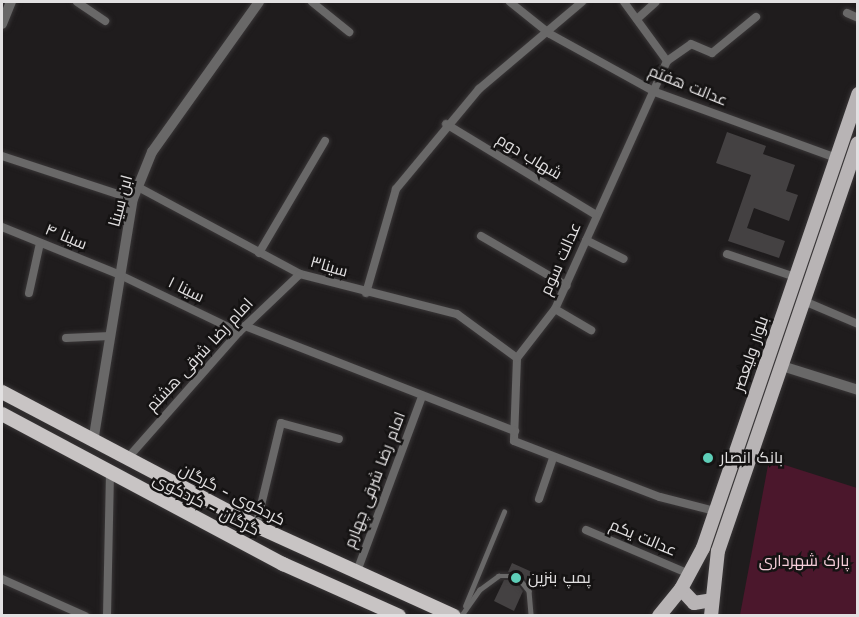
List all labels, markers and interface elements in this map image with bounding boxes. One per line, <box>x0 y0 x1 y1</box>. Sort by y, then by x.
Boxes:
street label: عدالت هفتم <box>646 61 730 111</box>
street label: شهاب دوم <box>493 130 565 184</box>
street label: ابن سینا <box>105 173 137 229</box>
street label: سینا ۴ <box>42 220 90 254</box>
street label: عدالت سوم <box>536 220 586 298</box>
street label: سینا۳ <box>308 253 350 281</box>
street label: سینا ۱ <box>165 273 207 307</box>
street label: امام رضا شرقی هشتم <box>143 294 257 416</box>
street label: بلوار ولیعصر <box>729 314 773 394</box>
street label: امام رضا شرقی چهارم <box>340 409 410 551</box>
place label: بانک انصار <box>720 448 783 468</box>
marker: بانک انصار <box>701 451 715 465</box>
street label: کردکوی - گرگان <box>176 460 288 530</box>
street label: گرگان - کردکوی <box>150 470 262 540</box>
street label: عدالت یکم <box>607 515 679 561</box>
park label: پارک شهرداری <box>759 551 849 571</box>
place label: پمپ بنزین <box>528 568 591 588</box>
marker: پمپ بنزین <box>509 571 523 585</box>

